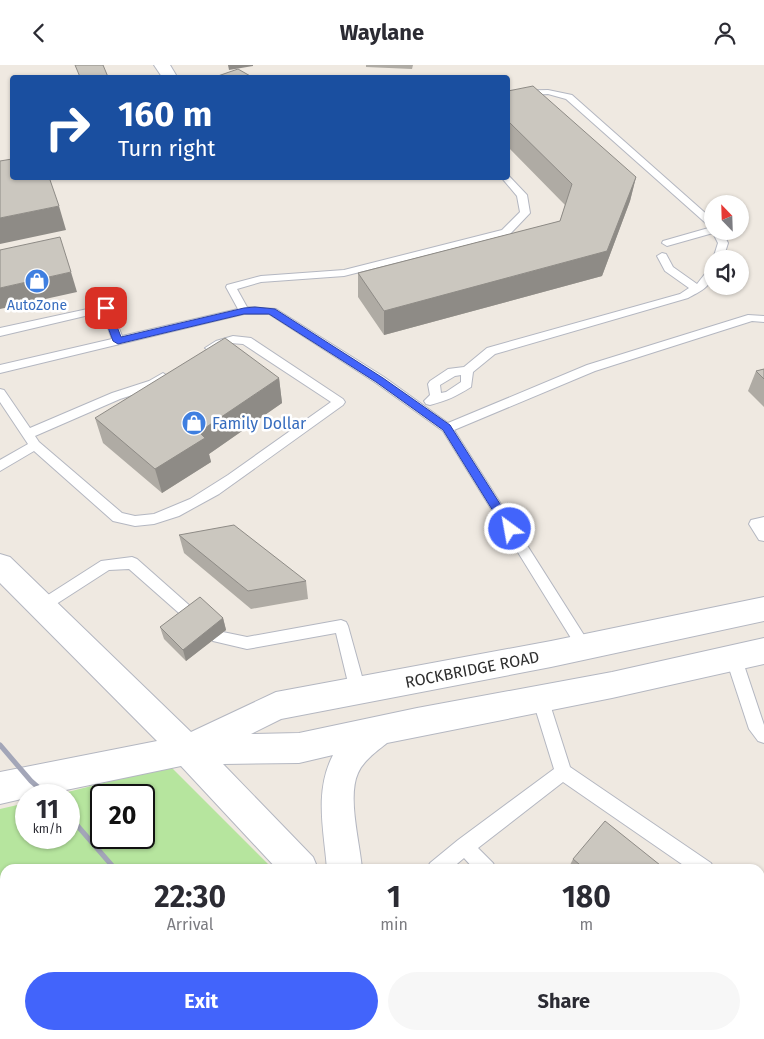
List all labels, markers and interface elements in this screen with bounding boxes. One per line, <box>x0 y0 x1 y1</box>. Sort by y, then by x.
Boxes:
icon: back <box>25 19 53 47</box>
text: Waylane <box>340 19 424 46</box>
icon: person <box>711 19 739 47</box>
text: 160 m <box>118 93 212 135</box>
icon: right <box>35 95 100 160</box>
text: Turn right <box>118 135 215 162</box>
north arrow <box>704 195 749 240</box>
map controls <box>704 195 749 295</box>
button: sound <box>704 250 749 295</box>
shop icon: AutoZone <box>24 268 50 294</box>
pin <box>85 287 127 329</box>
icon: arrive <box>92 294 120 322</box>
place label: AutoZone <box>7 297 67 314</box>
shop icon: Family Dollar <box>181 410 207 436</box>
place label: Family Dollar <box>212 414 307 433</box>
position arrow <box>483 502 535 554</box>
street label: ROCKBRIDGE ROAD <box>403 647 541 692</box>
speed limit sign: 20 <box>90 784 155 849</box>
text: 11 <box>36 795 59 825</box>
text: km/h <box>33 822 62 836</box>
text: 22:30 <box>154 879 226 915</box>
text: 1 <box>387 879 401 915</box>
text: 180 <box>562 879 611 915</box>
text: Arrival <box>167 915 214 934</box>
text: min <box>380 915 408 934</box>
text: m <box>580 915 593 934</box>
button: Exit <box>25 972 378 1030</box>
button: Share <box>388 972 740 1030</box>

